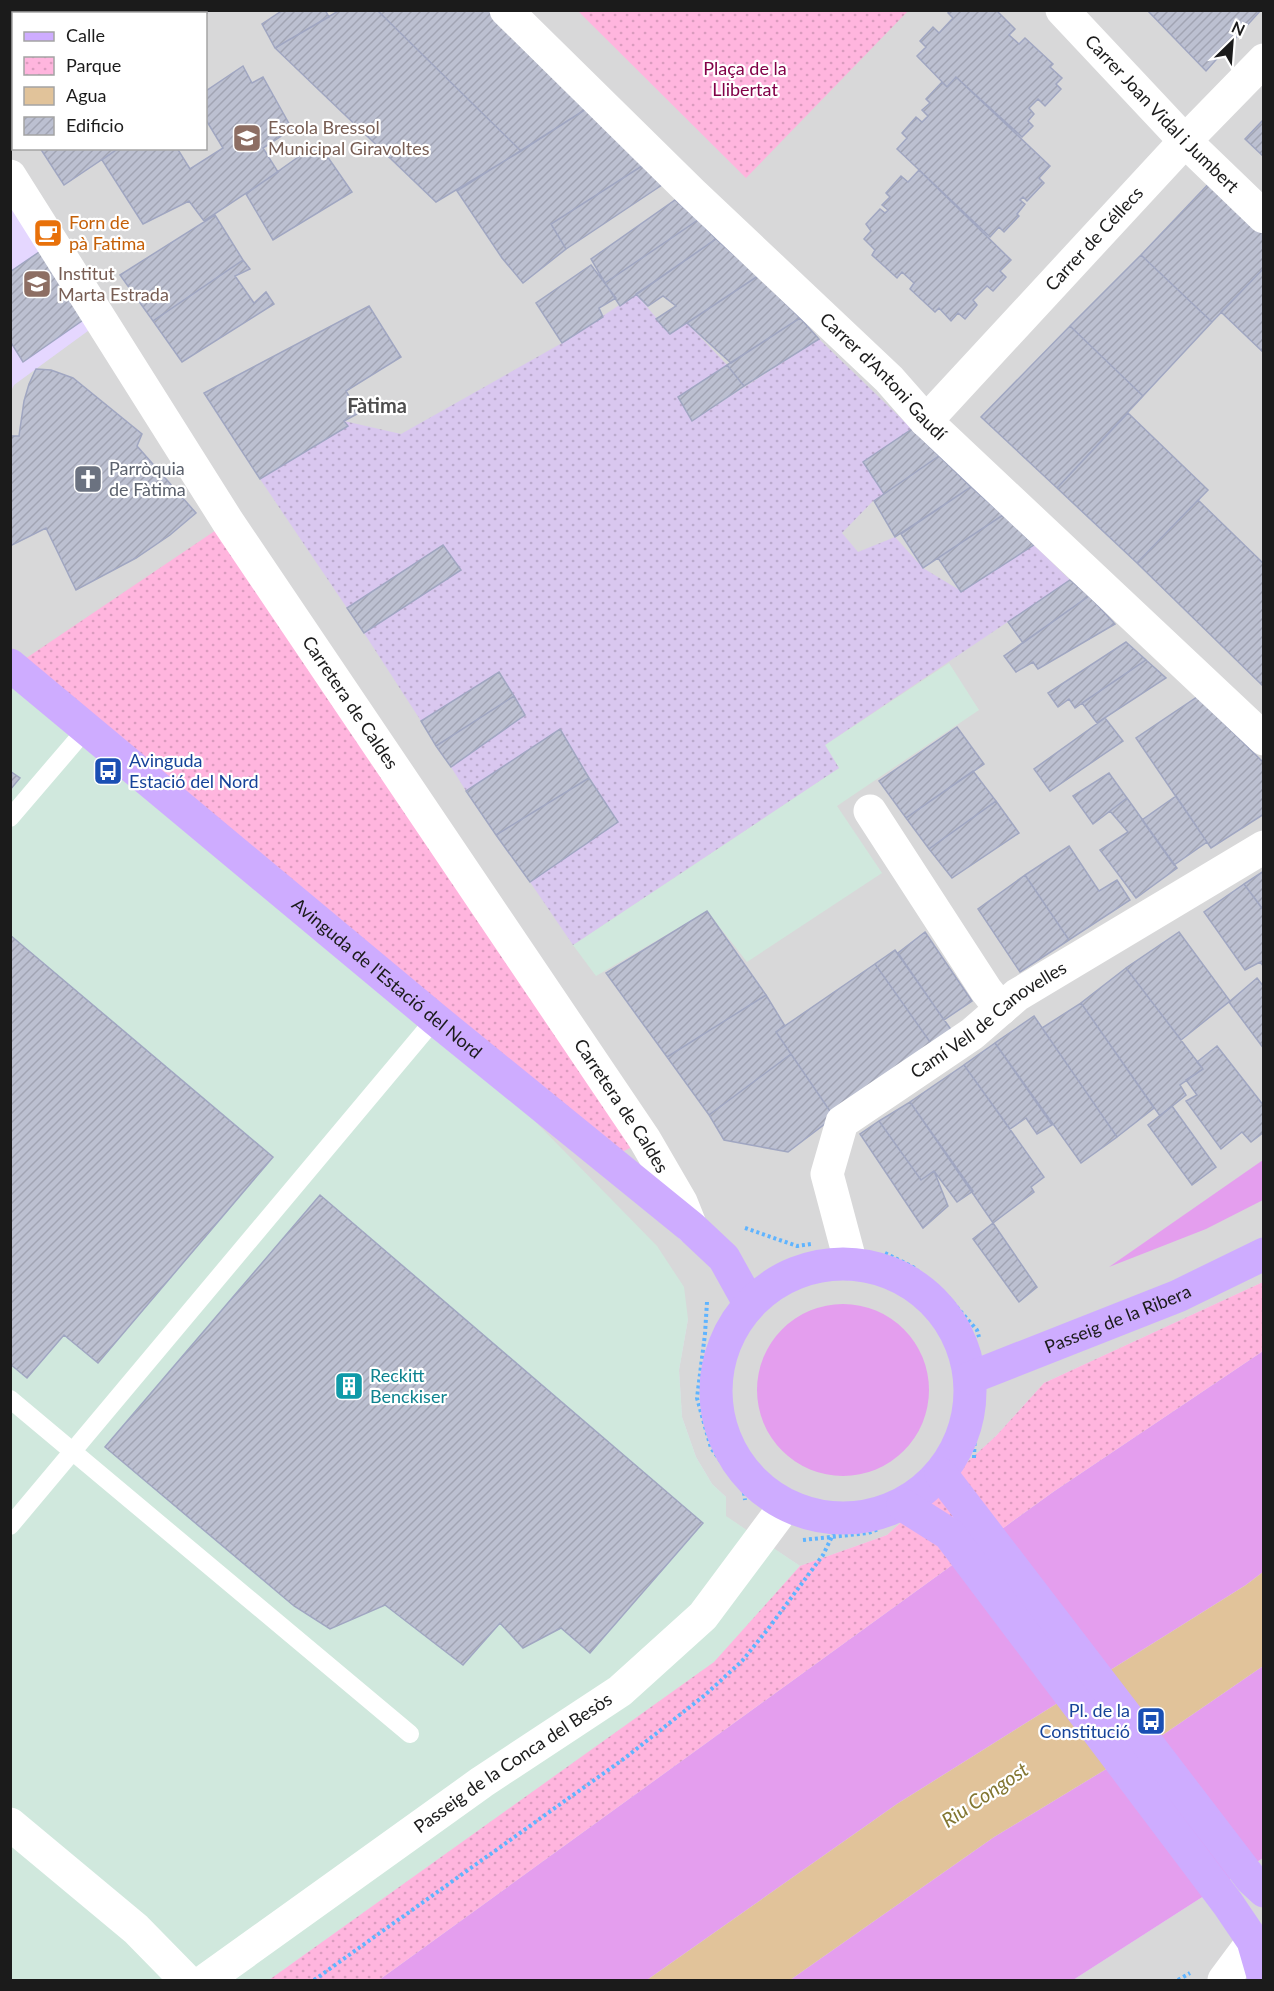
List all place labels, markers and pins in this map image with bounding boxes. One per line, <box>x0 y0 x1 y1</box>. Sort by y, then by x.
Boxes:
place label: Escola Bressol Municipal Giravoltes <box>268 116 430 159</box>
school or university icon: Escola Bressol Municipal Giravoltes <box>231 122 263 154</box>
place label: Forn de pà Fatima <box>69 211 145 254</box>
cafe icon: Forn de pà Fatima <box>32 217 64 249</box>
place label: Institut Marta Estrada <box>58 262 169 305</box>
school or university icon: Institut Marta Estrada <box>21 268 53 300</box>
place label: Parròquia de Fàtima <box>109 457 186 500</box>
church icon: Parròquia de Fàtima <box>72 463 104 495</box>
place label: Avinguda Estació del Nord <box>129 749 259 792</box>
bus stop icon: Avinguda Estació del Nord <box>92 755 124 787</box>
place label: Reckitt Benckiser <box>370 1364 447 1407</box>
building icon: Reckitt Benckiser <box>333 1370 365 1402</box>
place label: Pl. de la Constitució <box>1039 1699 1130 1742</box>
bus stop icon: Pl. de la Constitució <box>1135 1705 1167 1737</box>

